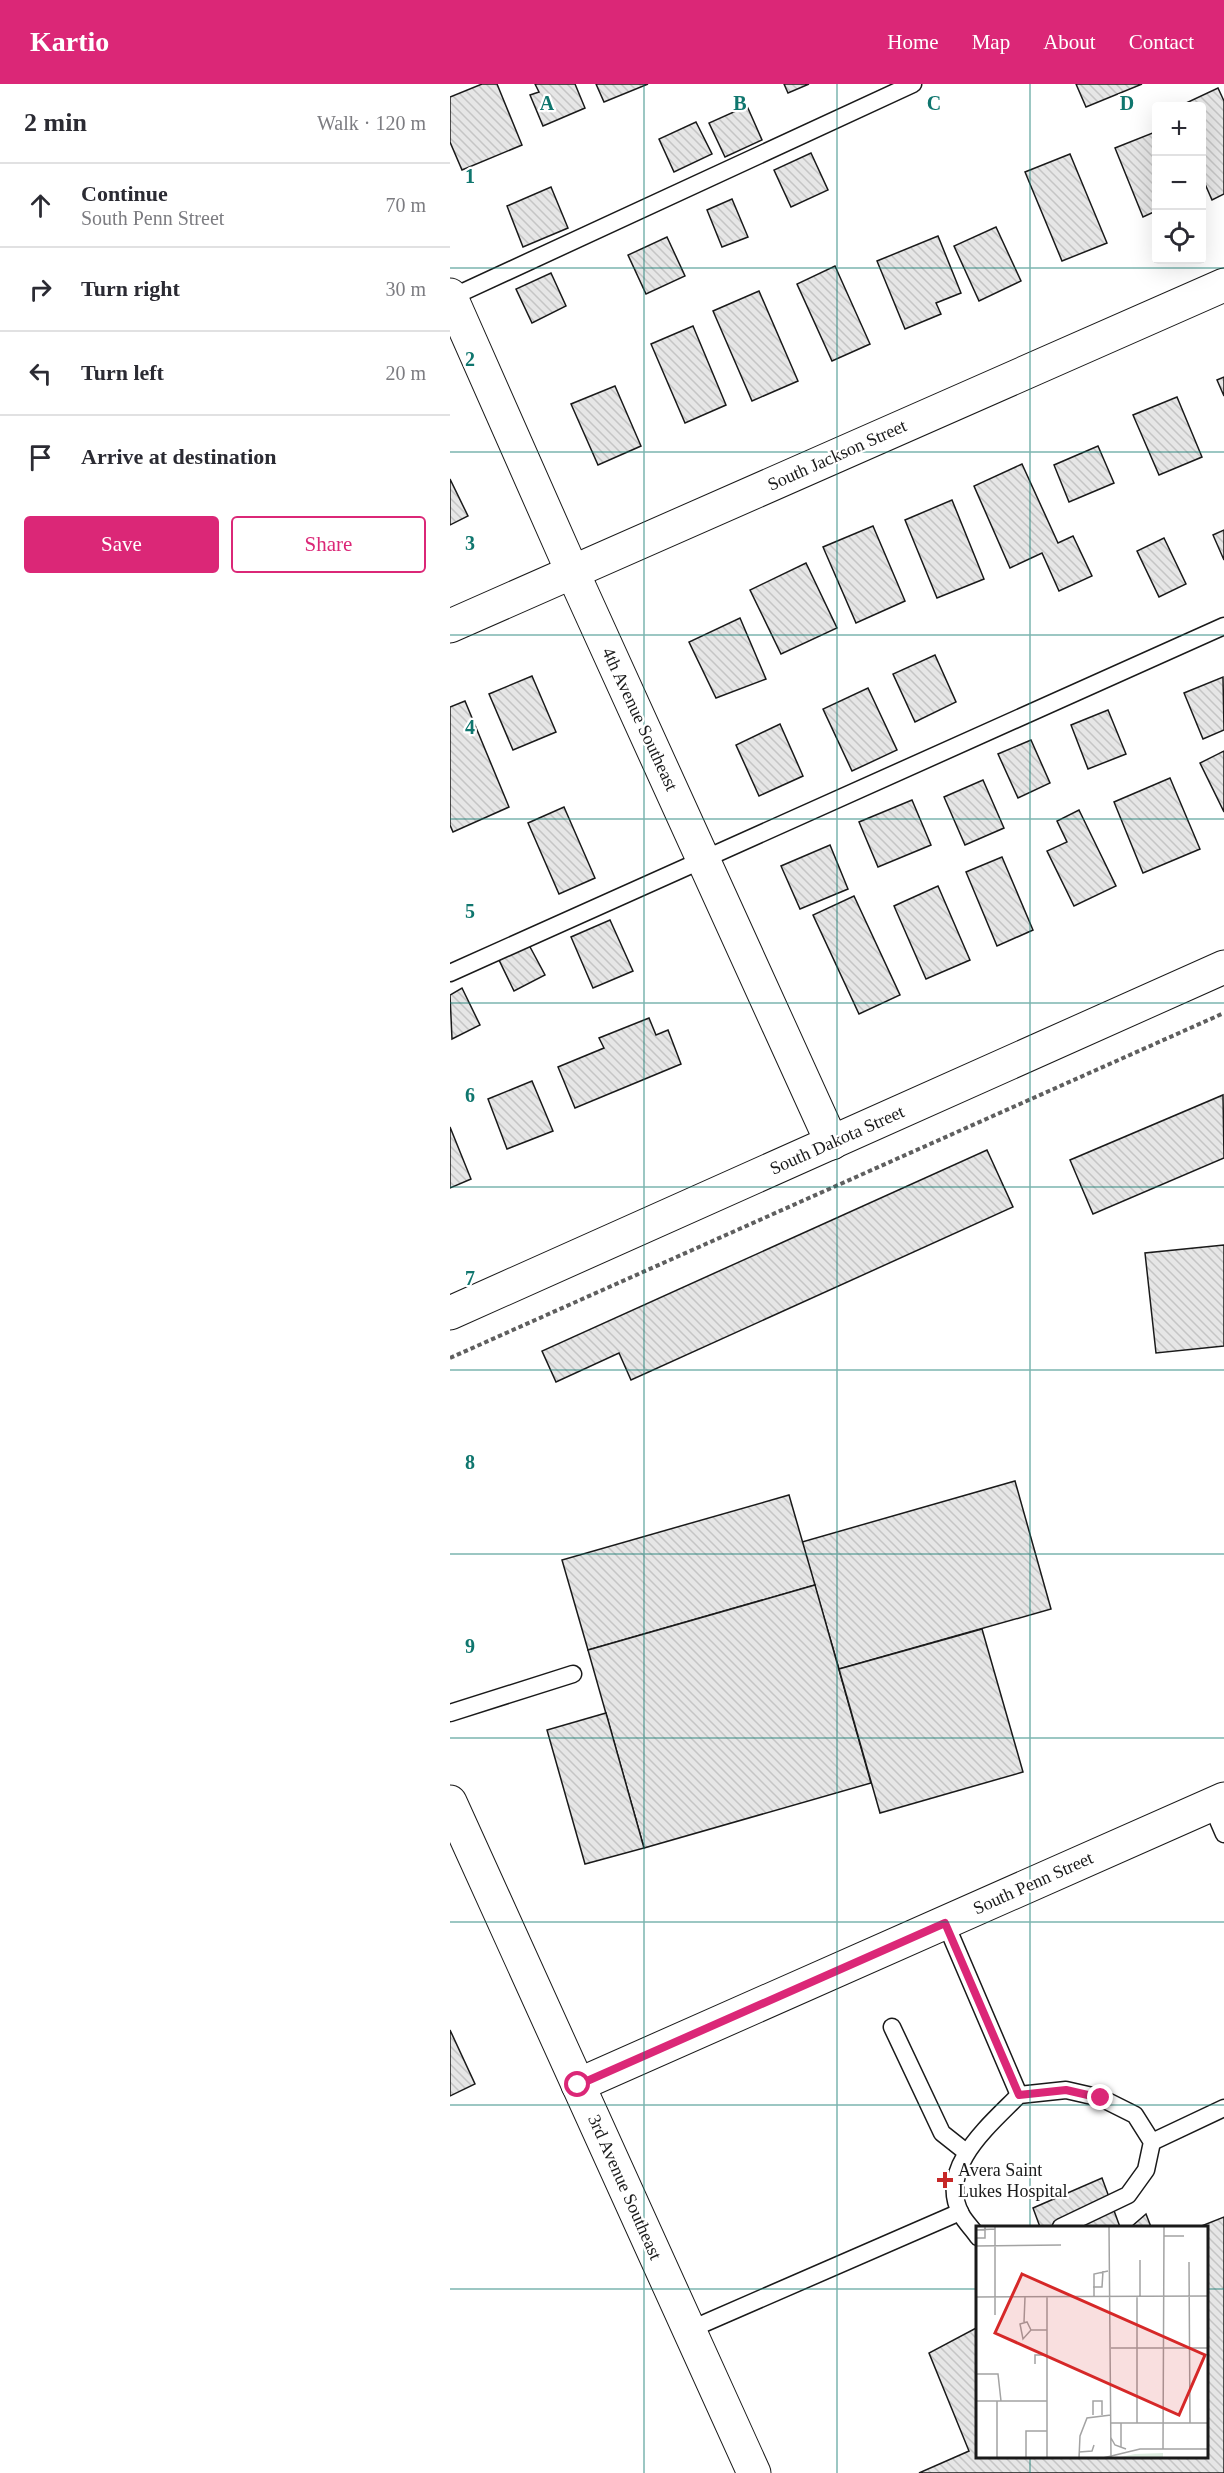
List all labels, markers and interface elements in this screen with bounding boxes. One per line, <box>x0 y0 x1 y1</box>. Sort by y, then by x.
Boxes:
text: Kartio <box>30 26 109 57</box>
text: Home <box>887 30 939 54</box>
text: Map <box>972 30 1010 54</box>
text: About <box>1043 30 1096 54</box>
text: Contact <box>1129 30 1194 54</box>
text: A <box>540 92 555 114</box>
text: B <box>733 92 747 114</box>
text: C <box>927 92 941 114</box>
text: D <box>1120 92 1134 114</box>
map controls <box>1152 102 1206 264</box>
button: + <box>1152 102 1206 156</box>
text: 2 min <box>24 108 87 137</box>
text: Walk · 120 m <box>317 112 426 134</box>
button: − <box>1152 156 1206 210</box>
text: 1 <box>465 165 475 187</box>
text: Continue <box>81 181 168 206</box>
icon: ahead <box>24 189 57 222</box>
text: 70 m <box>385 194 426 216</box>
text: South Penn Street <box>81 207 224 229</box>
button: locate <box>1152 210 1206 264</box>
icon: right <box>24 273 57 306</box>
text: Turn right <box>81 276 180 301</box>
text: 30 m <box>385 278 426 300</box>
text: 2 <box>465 348 475 370</box>
icon: left <box>24 357 57 390</box>
text: Turn left <box>81 360 164 385</box>
text: 20 m <box>385 362 426 384</box>
street label: South Jackson Street <box>764 415 910 495</box>
icon: arrive <box>24 441 57 474</box>
text: Arrive at destination <box>81 444 277 469</box>
button: Save <box>24 516 219 573</box>
button: Share <box>231 516 426 573</box>
text: 3 <box>465 532 475 554</box>
street label: 4th Avenue Southeast <box>598 644 682 794</box>
text: 4 <box>465 716 475 738</box>
text: 5 <box>465 900 475 922</box>
text: 6 <box>465 1084 475 1106</box>
street label: South Dakota Street <box>767 1101 907 1179</box>
text: 7 <box>465 1267 475 1289</box>
text: 8 <box>465 1451 475 1473</box>
text: 9 <box>465 1635 475 1657</box>
street label: South Penn Street <box>970 1848 1096 1918</box>
route start <box>564 2071 590 2097</box>
route end <box>1087 2084 1113 2110</box>
street label: 3rd Avenue Southeast <box>584 2111 666 2263</box>
place label: Avera Saint Lukes Hospital <box>958 2160 1068 2201</box>
marker: Avera Saint Lukes Hospital <box>936 2171 954 2189</box>
inset map <box>976 2226 1209 2458</box>

